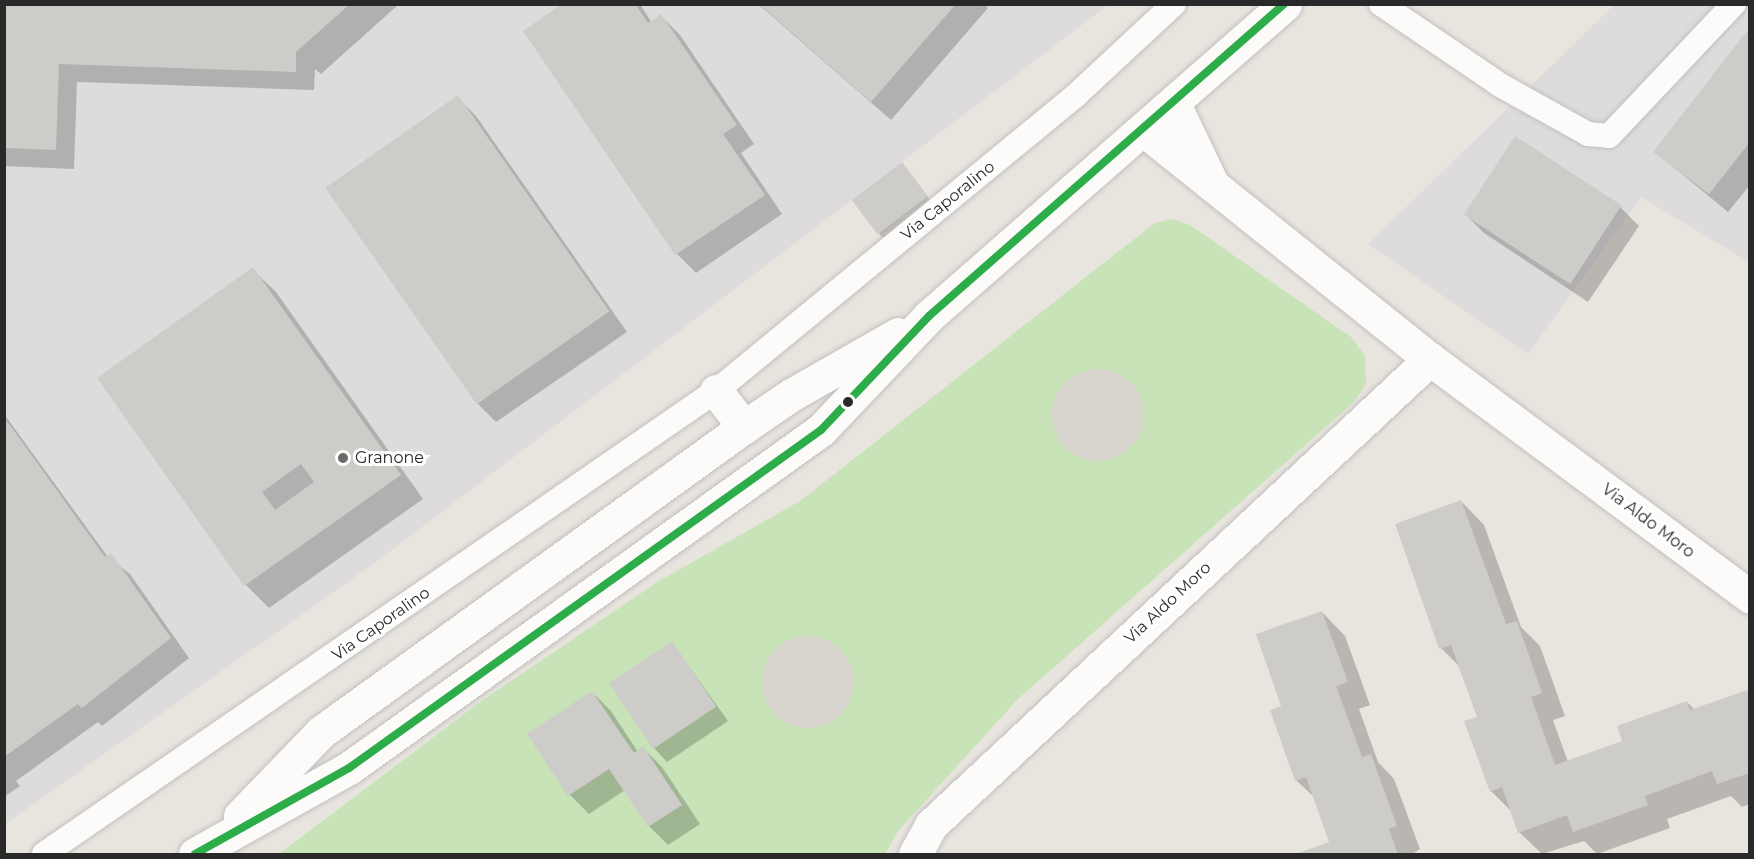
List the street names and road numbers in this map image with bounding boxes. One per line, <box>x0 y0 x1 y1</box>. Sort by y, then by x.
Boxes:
street label: Via Caporalino <box>897 157 999 245</box>
street label: Via Aldo Moro <box>1598 480 1698 562</box>
street label: Via Aldo Moro <box>1121 558 1215 648</box>
street label: Via Caporalino <box>328 583 434 665</box>

